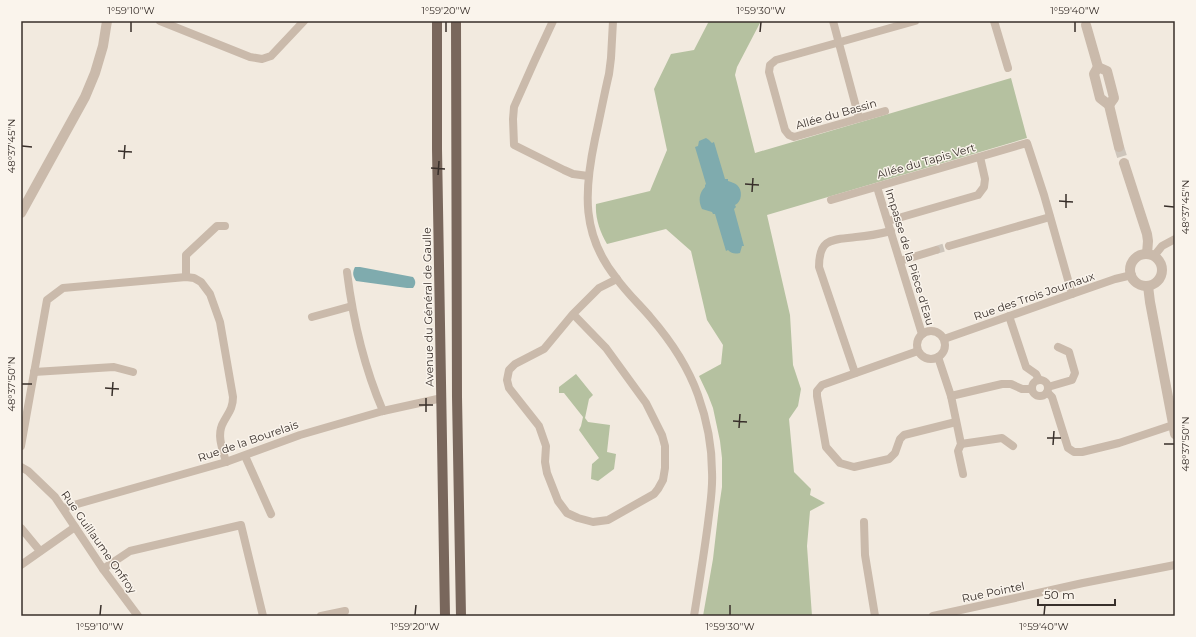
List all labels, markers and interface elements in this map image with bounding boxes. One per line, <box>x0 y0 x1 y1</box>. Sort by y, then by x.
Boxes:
text: 1°59'10"W <box>107 4 155 17</box>
text: 1°59'20"W <box>421 4 471 17</box>
text: 1°59'30"W <box>736 4 786 17</box>
text: 1°59'40"W <box>1050 4 1100 17</box>
street label: Allée du Bassin <box>794 96 878 132</box>
text: 48°37'45"N <box>5 119 18 173</box>
street label: Allée du Tapis Vert <box>875 140 977 182</box>
text: 48°37'45"N <box>1179 180 1192 234</box>
street label: Impasse de la Pièce d'Eau <box>882 187 938 327</box>
street label: Avenue du Général de Gaulle <box>420 227 436 387</box>
street label: Rue des Trois Journaux <box>972 269 1096 323</box>
text: 48°37'50"N <box>5 356 18 412</box>
text: 48°37'50"N <box>1179 416 1192 472</box>
street label: Rue de la Bourelais <box>196 417 301 465</box>
street label: Rue Guillaume Onfroy <box>58 488 140 596</box>
street label: Rue Pointel <box>960 579 1026 605</box>
scale bar <box>1038 581 1115 607</box>
text: 50 m <box>1044 587 1075 602</box>
text: 1°59'10"W <box>76 620 124 633</box>
text: 1°59'20"W <box>390 620 440 633</box>
text: 1°59'30"W <box>705 620 755 633</box>
text: 1°59'40"W <box>1019 620 1069 633</box>

